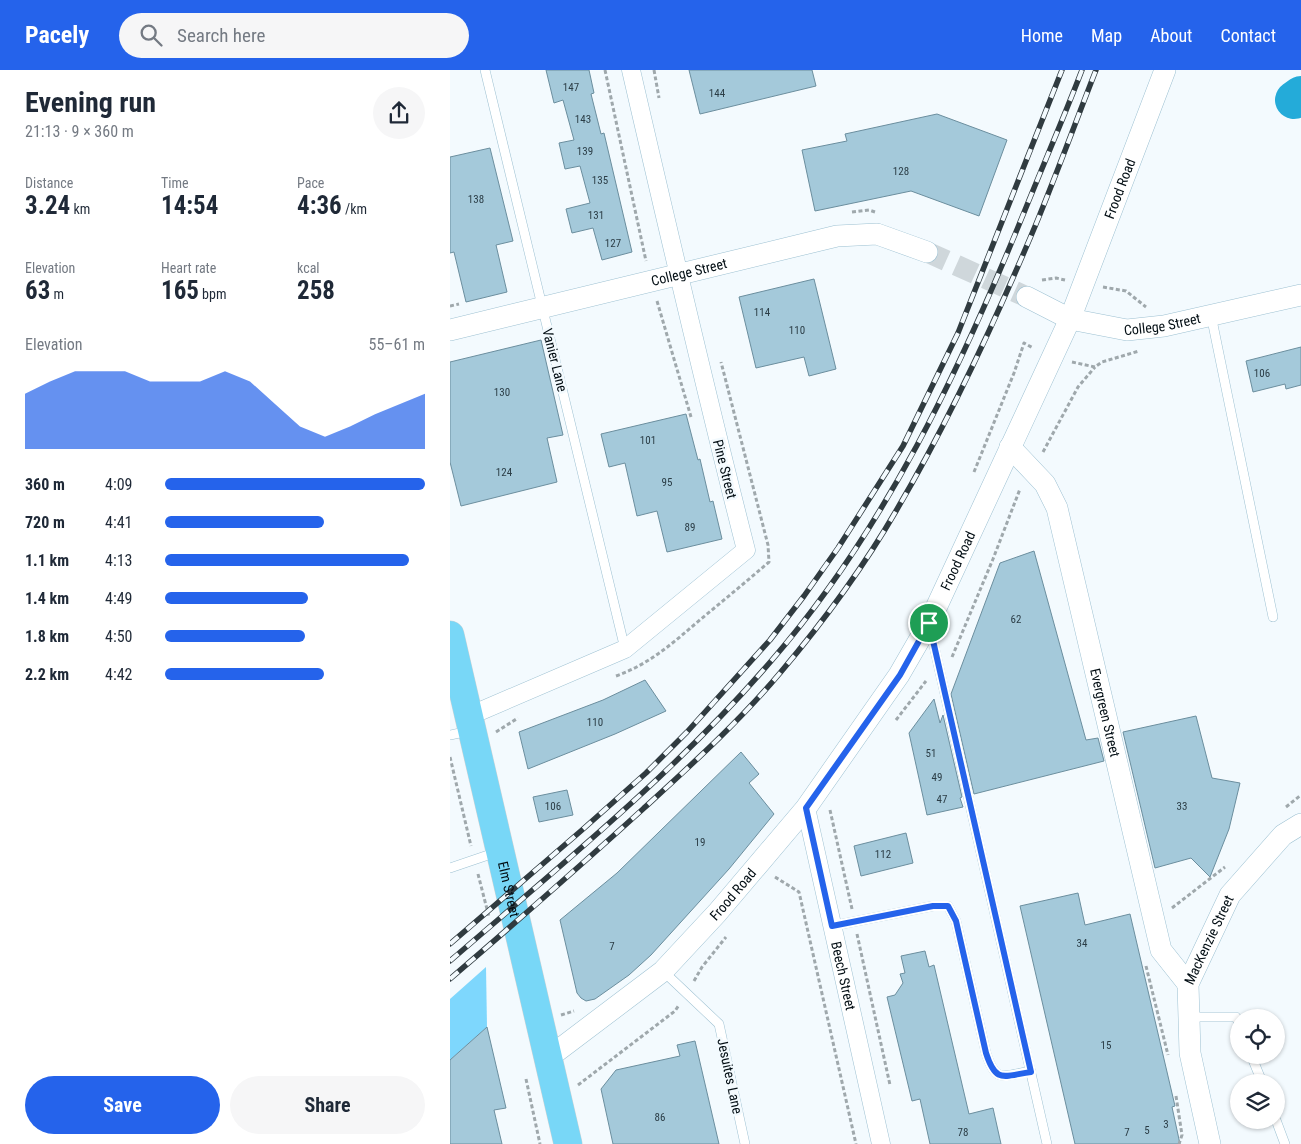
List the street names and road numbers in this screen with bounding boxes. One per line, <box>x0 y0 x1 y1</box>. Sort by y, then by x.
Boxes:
street label: Frood Road <box>1101 156 1138 221</box>
street label: College Street <box>650 255 729 289</box>
street label: College Street <box>1123 310 1202 338</box>
street label: Vanier Lane <box>539 327 571 394</box>
street label: Pine Street <box>710 438 740 500</box>
street label: Frood Road <box>937 529 978 593</box>
street label: Evergreen Street <box>1087 667 1123 758</box>
street label: Elm Street <box>495 860 523 919</box>
street label: Frood Road <box>706 865 759 924</box>
street label: MacKenzie Street <box>1181 893 1237 987</box>
street label: Beech Street <box>828 940 859 1012</box>
street label: Jesuites Lane <box>714 1037 746 1116</box>

